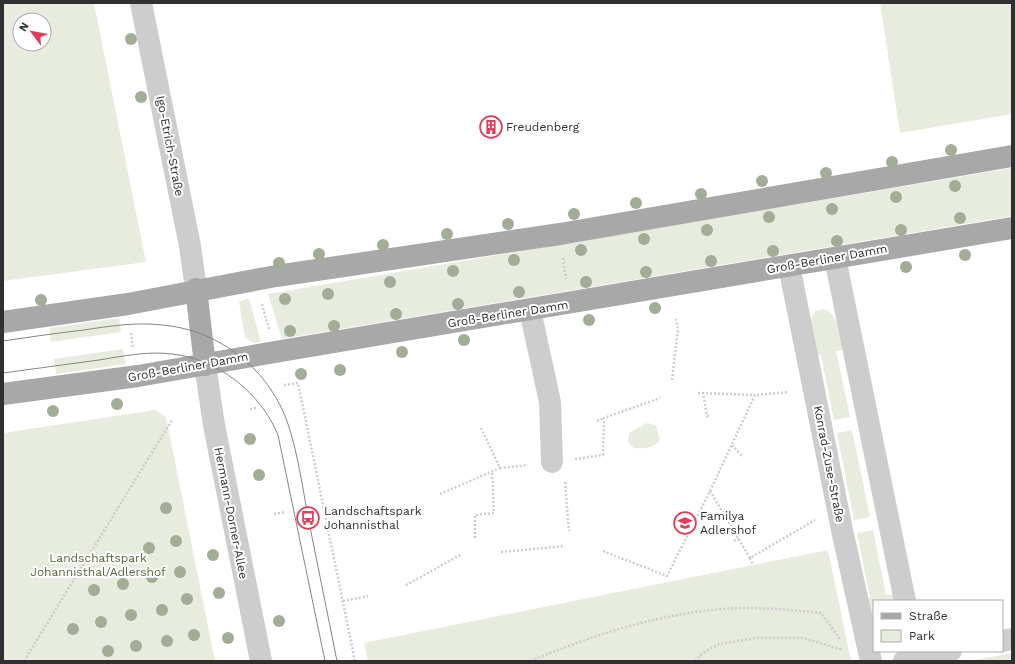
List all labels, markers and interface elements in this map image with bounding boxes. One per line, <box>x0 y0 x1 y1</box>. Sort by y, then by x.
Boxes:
north arrow <box>12 12 52 52</box>
text: N <box>16 20 32 34</box>
street label: Igo-Etrich-Straße <box>153 94 187 198</box>
building icon: Freudenberg <box>478 114 504 140</box>
place label: Freudenberg <box>506 120 580 134</box>
street label: Groß-Berliner Damm <box>766 242 888 276</box>
street label: Groß-Berliner Damm <box>447 298 569 330</box>
street label: Groß-Berliner Damm <box>127 350 249 384</box>
street label: Konrad-Zuse-Straße <box>811 404 847 524</box>
street label: Hermann-Dorner-Allee <box>211 446 251 580</box>
place label: Landschaftspark Johannisthal <box>324 504 422 532</box>
bus stop icon: Landschaftspark Johannisthal <box>295 505 321 531</box>
place label: Familya Adlershof <box>700 509 756 537</box>
school or university icon: Familya Adlershof <box>672 510 698 536</box>
park label: Landschaftspark Johannisthal/Adlershof <box>30 551 166 579</box>
legend <box>873 600 1003 652</box>
text: Straße <box>909 609 948 623</box>
text: Park <box>909 629 935 643</box>

